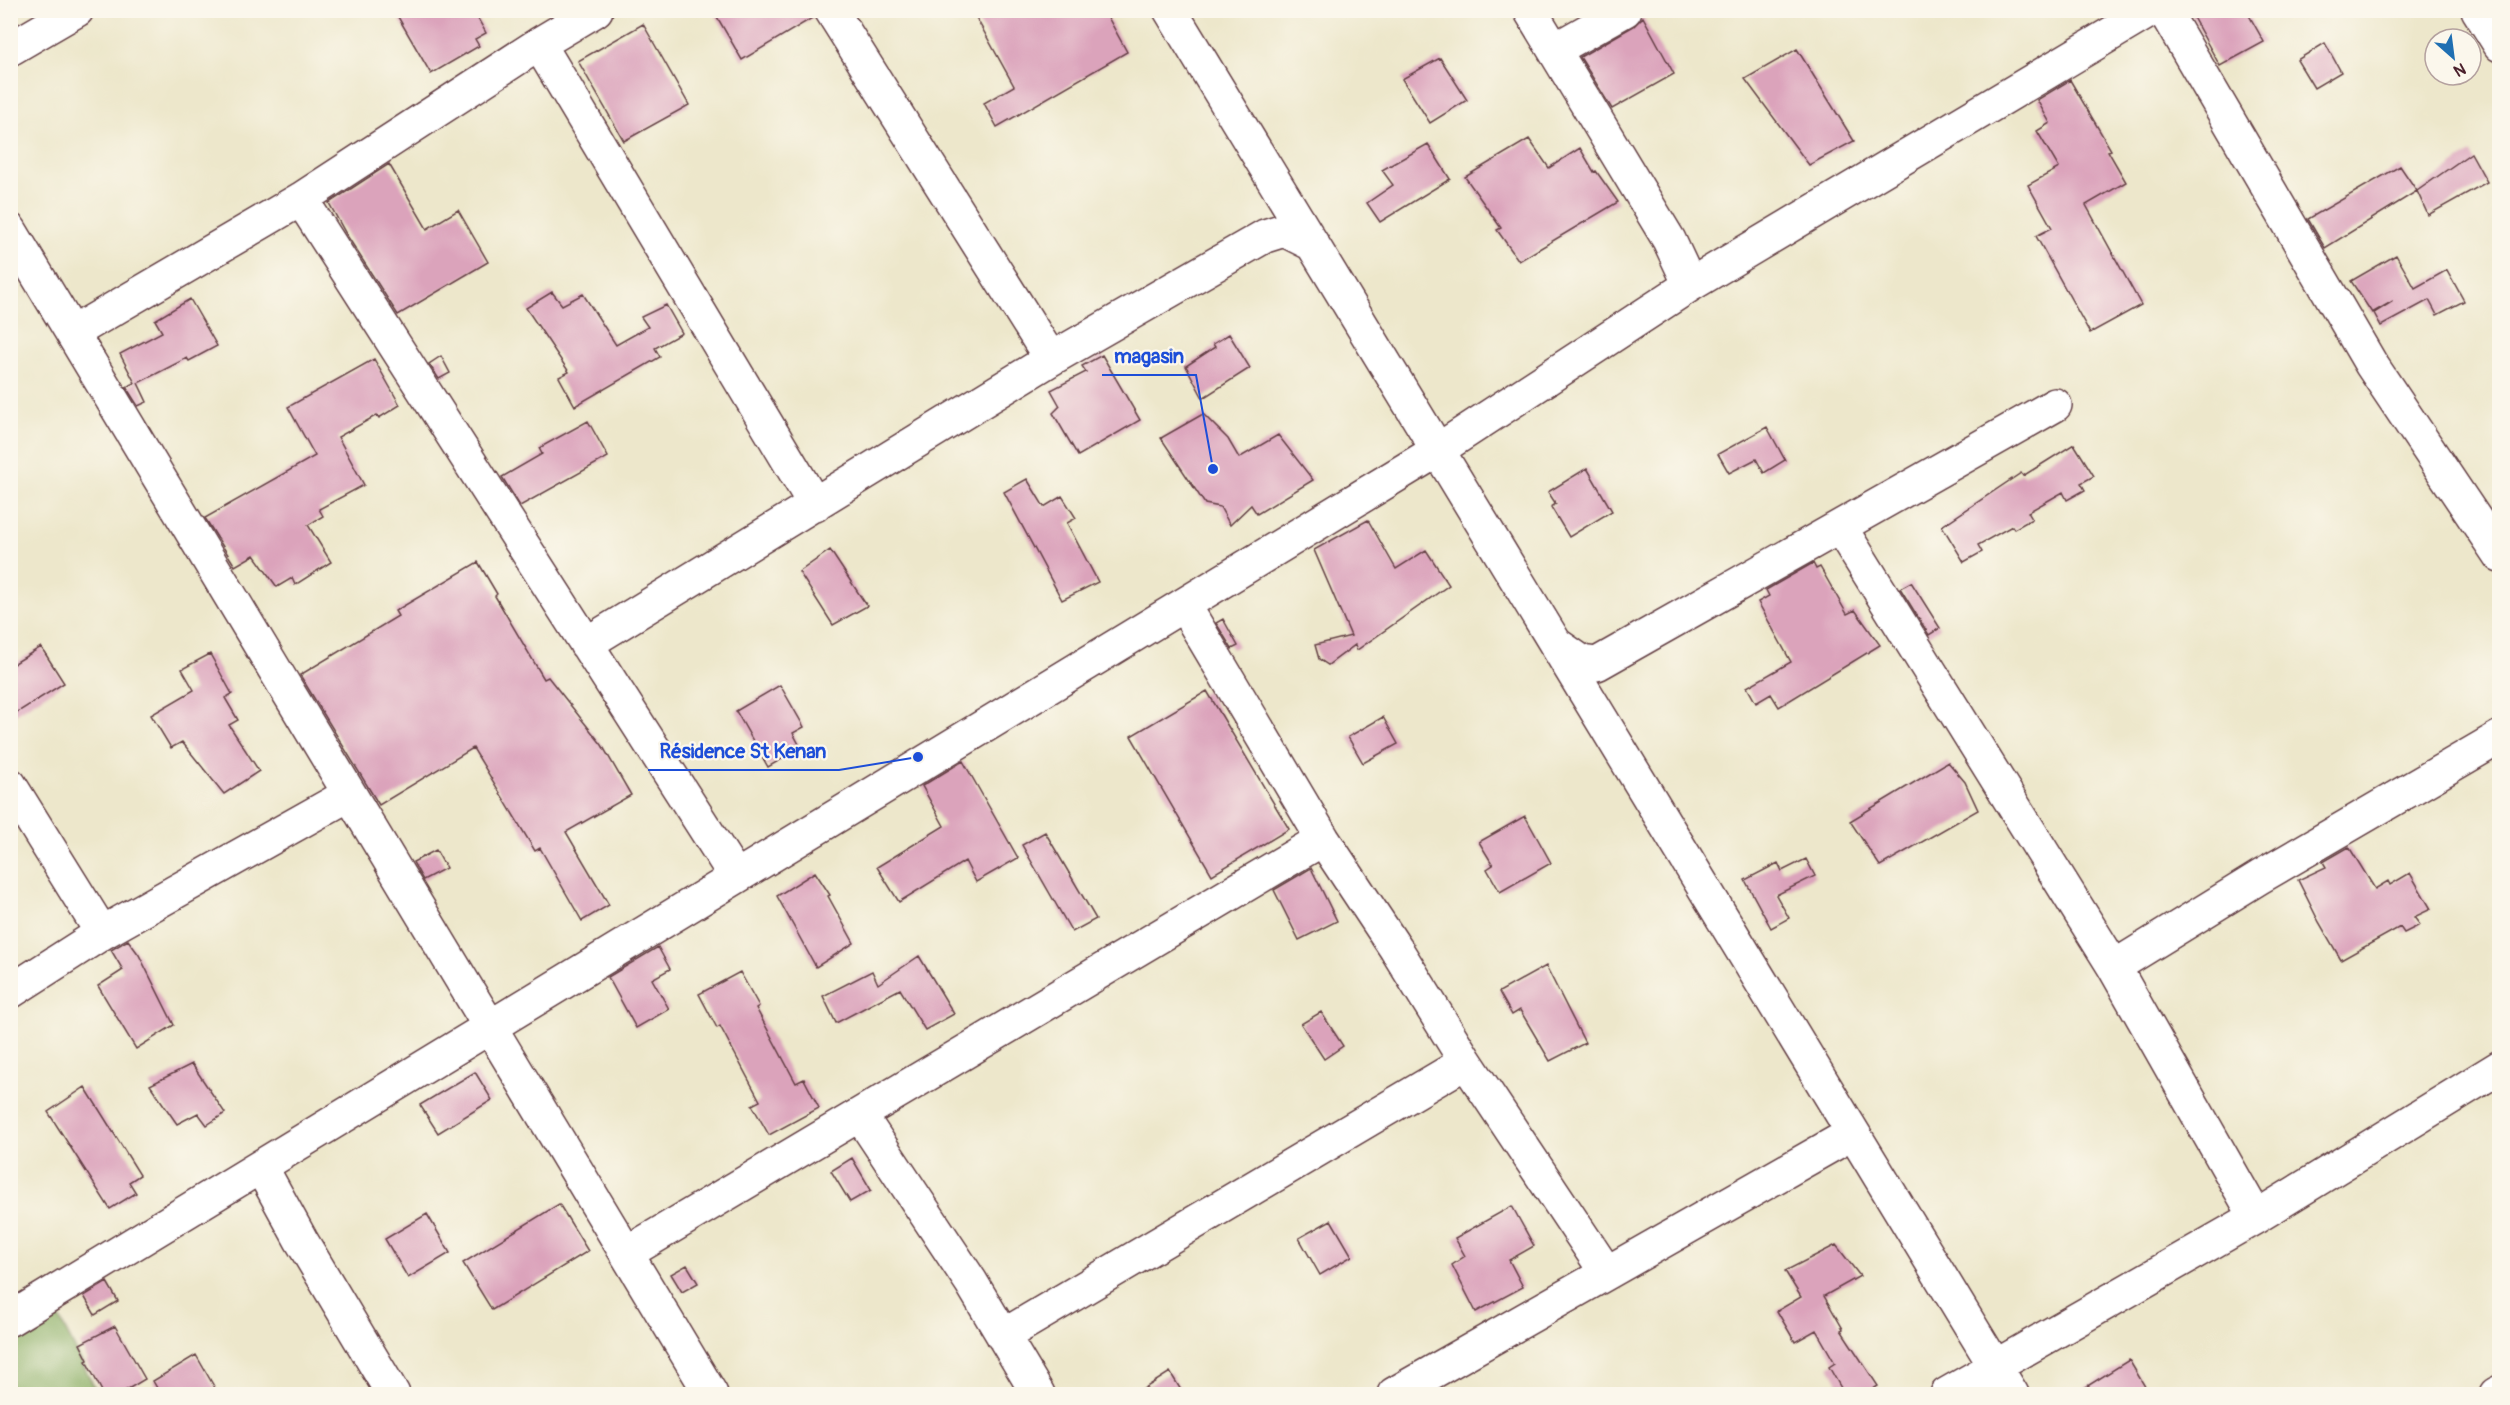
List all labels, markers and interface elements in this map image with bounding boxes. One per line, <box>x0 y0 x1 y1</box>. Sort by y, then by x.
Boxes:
north arrow <box>2423 27 2483 87</box>
text: N <box>2450 58 2469 81</box>
callout: magasin <box>1102 337 1196 375</box>
text: magasin <box>1114 344 1184 369</box>
callout: Résidence St Kenan <box>648 732 839 770</box>
text: Résidence St Kenan <box>660 739 826 764</box>

